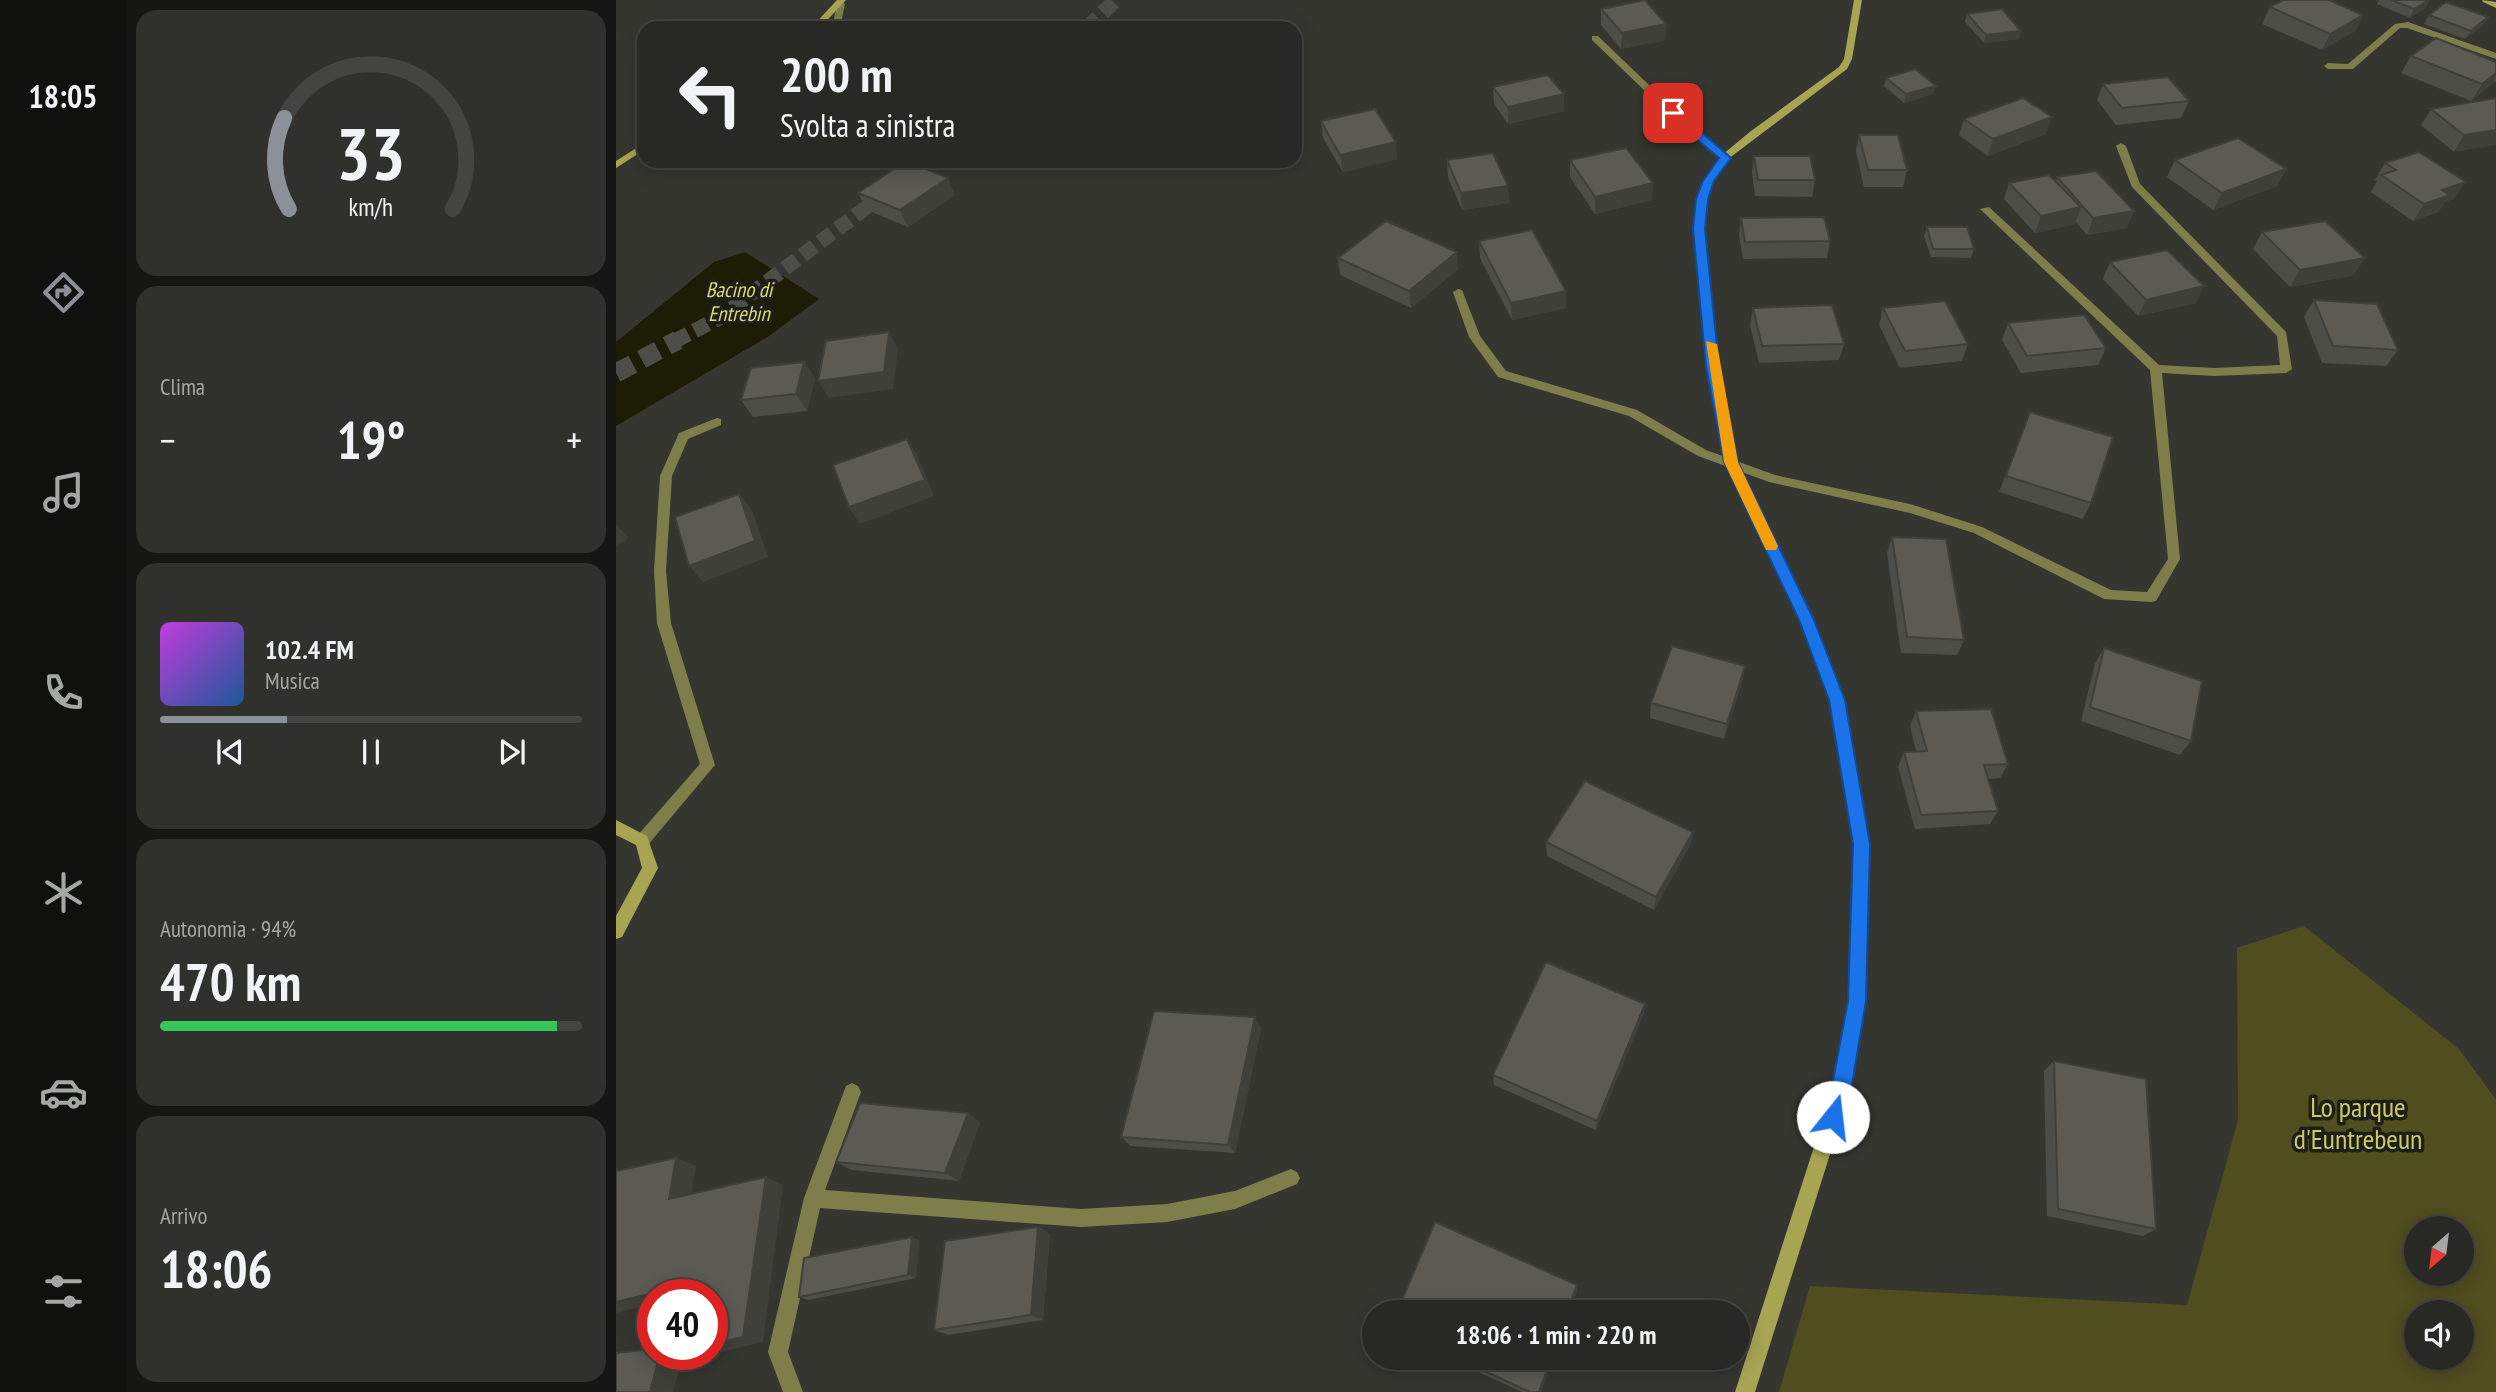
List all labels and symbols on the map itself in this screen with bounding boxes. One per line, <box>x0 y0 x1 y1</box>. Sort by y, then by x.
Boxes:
pin <box>1643 83 1703 143</box>
water label: Bacino di Entrebin <box>706 276 775 327</box>
position arrow <box>1796 1080 1870 1154</box>
park label: Lo parque d'Euntrebeun <box>2294 1088 2422 1157</box>
north arrow <box>2404 1216 2474 1286</box>
speed limit sign: 40 <box>637 1279 728 1370</box>

